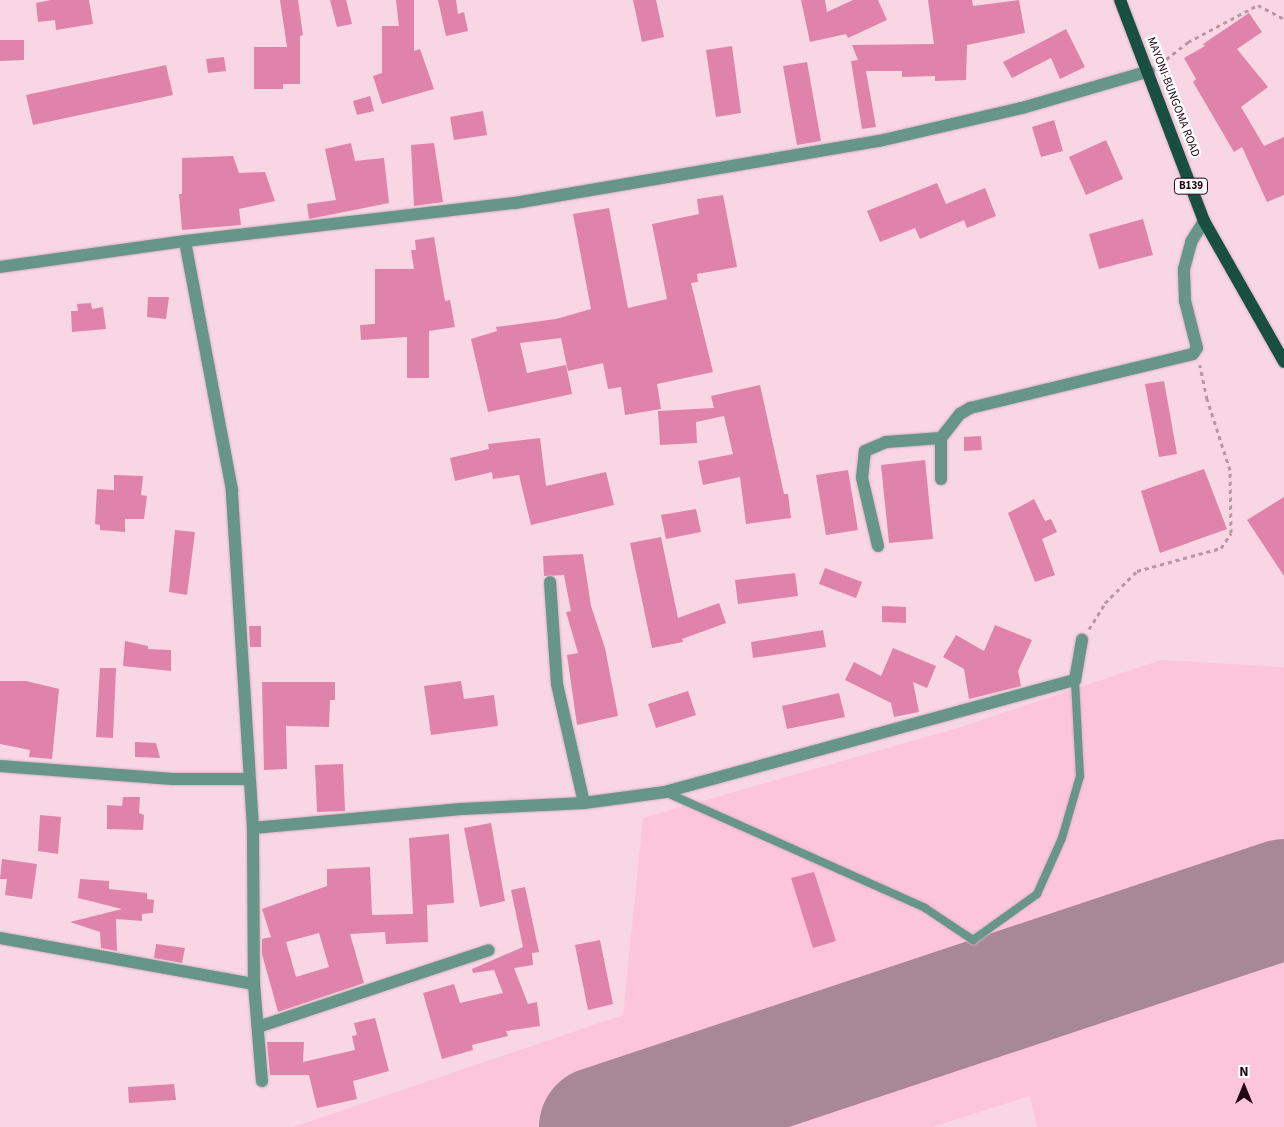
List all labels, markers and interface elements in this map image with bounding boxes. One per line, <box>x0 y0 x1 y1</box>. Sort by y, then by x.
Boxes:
street label: MAYONI-BUNGOMA ROAD <box>1143 35 1203 159</box>
road number: B139 <box>1174 178 1208 195</box>
north arrow <box>1219 1062 1269 1112</box>
text: N <box>1239 1062 1249 1082</box>

